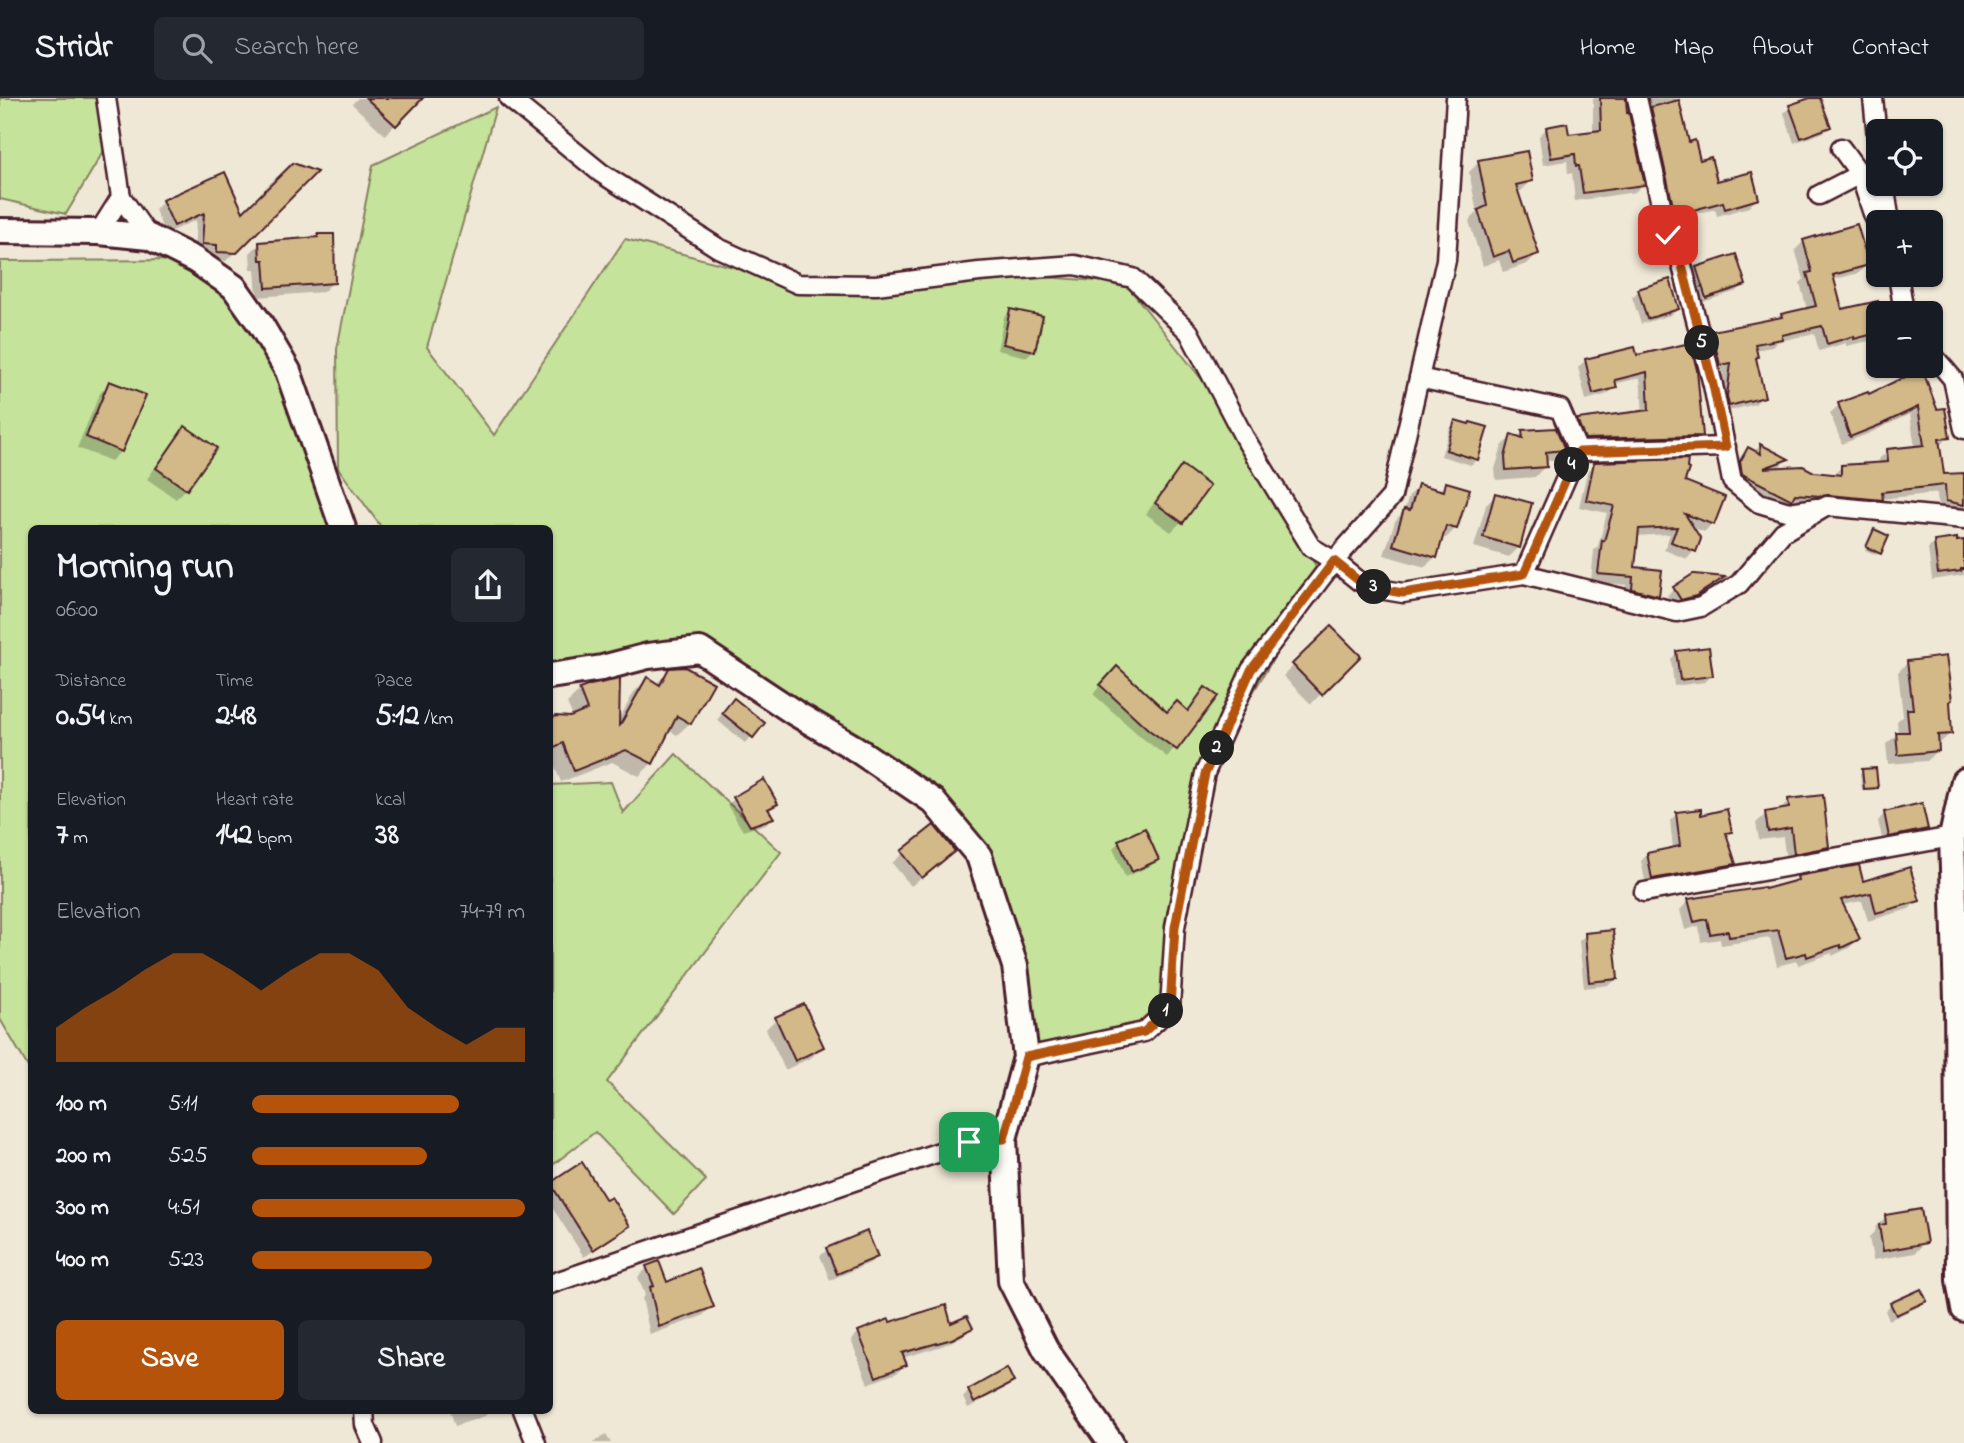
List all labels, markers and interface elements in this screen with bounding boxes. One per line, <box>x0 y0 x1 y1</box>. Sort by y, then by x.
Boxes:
search box <box>154 17 644 80</box>
text: Stridr <box>35 24 112 72</box>
icon: search <box>178 29 216 67</box>
text: Search here <box>234 29 359 67</box>
text: Home <box>1580 31 1636 66</box>
text: Map <box>1674 31 1714 66</box>
text: About <box>1752 31 1814 66</box>
text: Contact <box>1852 31 1929 66</box>
map controls <box>1866 119 1943 378</box>
button: locate <box>1866 119 1943 196</box>
pin <box>1638 205 1698 265</box>
button: + <box>1866 210 1943 287</box>
icon: check <box>1649 216 1687 254</box>
button: − <box>1866 301 1943 378</box>
pin: 5 <box>1684 326 1720 360</box>
text: 5 <box>1696 329 1707 356</box>
pin: 4 <box>1554 448 1590 482</box>
text: 4 <box>1568 451 1575 478</box>
text: Morning run <box>56 540 234 596</box>
button: share <box>451 548 525 622</box>
pin: 3 <box>1356 570 1392 604</box>
text: 3 <box>1370 573 1377 600</box>
text: 06:00 <box>56 594 98 627</box>
text: Distance <box>56 668 126 695</box>
text: Time <box>216 668 253 695</box>
text: Pace <box>375 668 412 695</box>
text: 0.54 <box>56 695 105 739</box>
text: 2:48 <box>216 695 257 739</box>
text: 5:12 <box>375 695 420 739</box>
text: km <box>105 706 132 733</box>
text: /km <box>420 706 453 733</box>
pin: 2 <box>1200 730 1234 766</box>
text: 2 <box>1212 734 1221 761</box>
text: Elevation <box>56 787 126 814</box>
text: Heart rate <box>216 787 294 814</box>
text: kcal <box>375 787 406 814</box>
text: 7 <box>56 814 68 858</box>
text: 142 <box>216 814 252 858</box>
text: 38 <box>375 814 399 858</box>
text: m <box>68 825 88 852</box>
text: bpm <box>252 825 292 852</box>
text: Elevation <box>56 896 141 929</box>
text: 74–79 m <box>459 896 525 929</box>
pin: 1 <box>1148 993 1184 1028</box>
text: 1 <box>1162 997 1169 1024</box>
text: 100 m <box>56 1088 107 1121</box>
text: 5:11 <box>168 1088 198 1121</box>
pin <box>939 1112 999 1172</box>
icon: arrive <box>950 1123 988 1161</box>
text: 200 m <box>56 1140 111 1173</box>
text: 5:25 <box>168 1140 208 1173</box>
text: 300 m <box>56 1192 109 1225</box>
text: 4:51 <box>168 1192 200 1225</box>
text: 400 m <box>56 1244 109 1277</box>
text: 5:23 <box>168 1244 204 1277</box>
button: Save <box>56 1320 284 1400</box>
button: Share <box>298 1320 525 1400</box>

